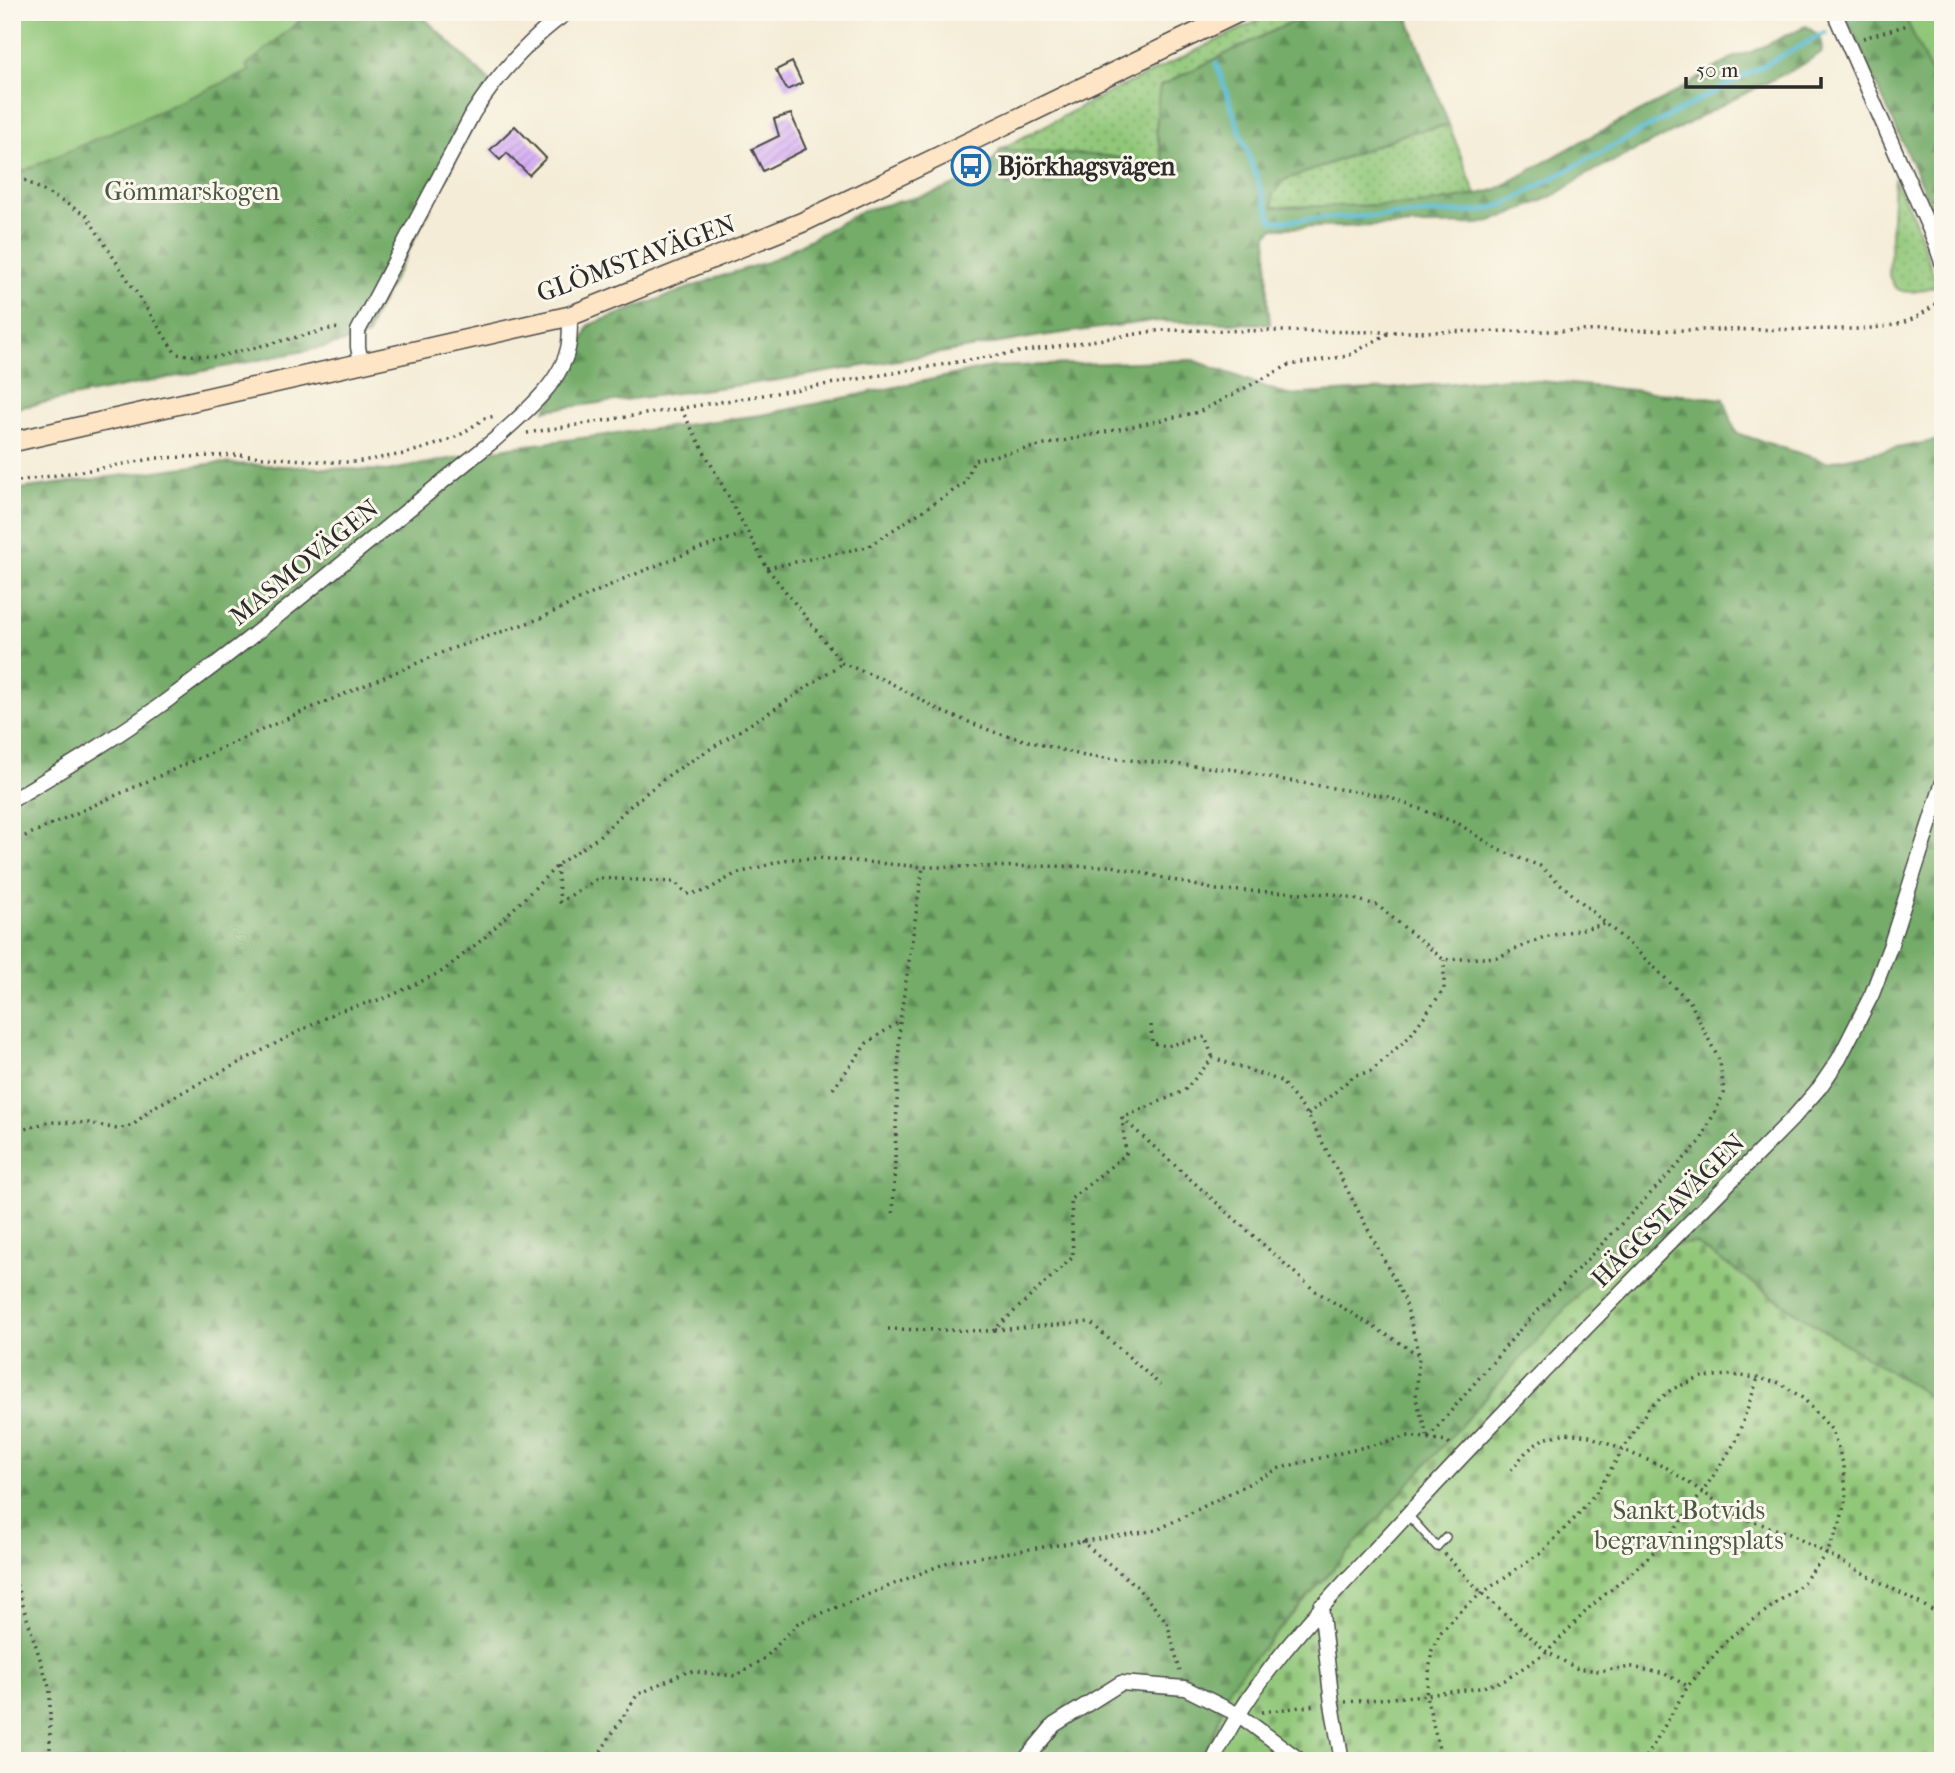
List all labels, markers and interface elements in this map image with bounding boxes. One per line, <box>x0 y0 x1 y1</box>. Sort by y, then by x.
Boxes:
scale bar <box>1686 46 1820 90</box>
text: 50 m <box>1696 58 1739 82</box>
bus stop icon: Björkhagsvägen <box>950 145 992 187</box>
place label: Björkhagsvägen <box>998 151 1176 182</box>
park label: Gömmarskogen <box>104 176 280 207</box>
street label: GLÖMSTAVÄGEN <box>532 207 740 309</box>
street label: MASMOVÄGEN <box>223 493 385 632</box>
street label: HÄGGSTAVÄGEN <box>1585 1127 1752 1294</box>
park label: Sankt Botvids begravningsplats <box>1593 1495 1784 1556</box>

